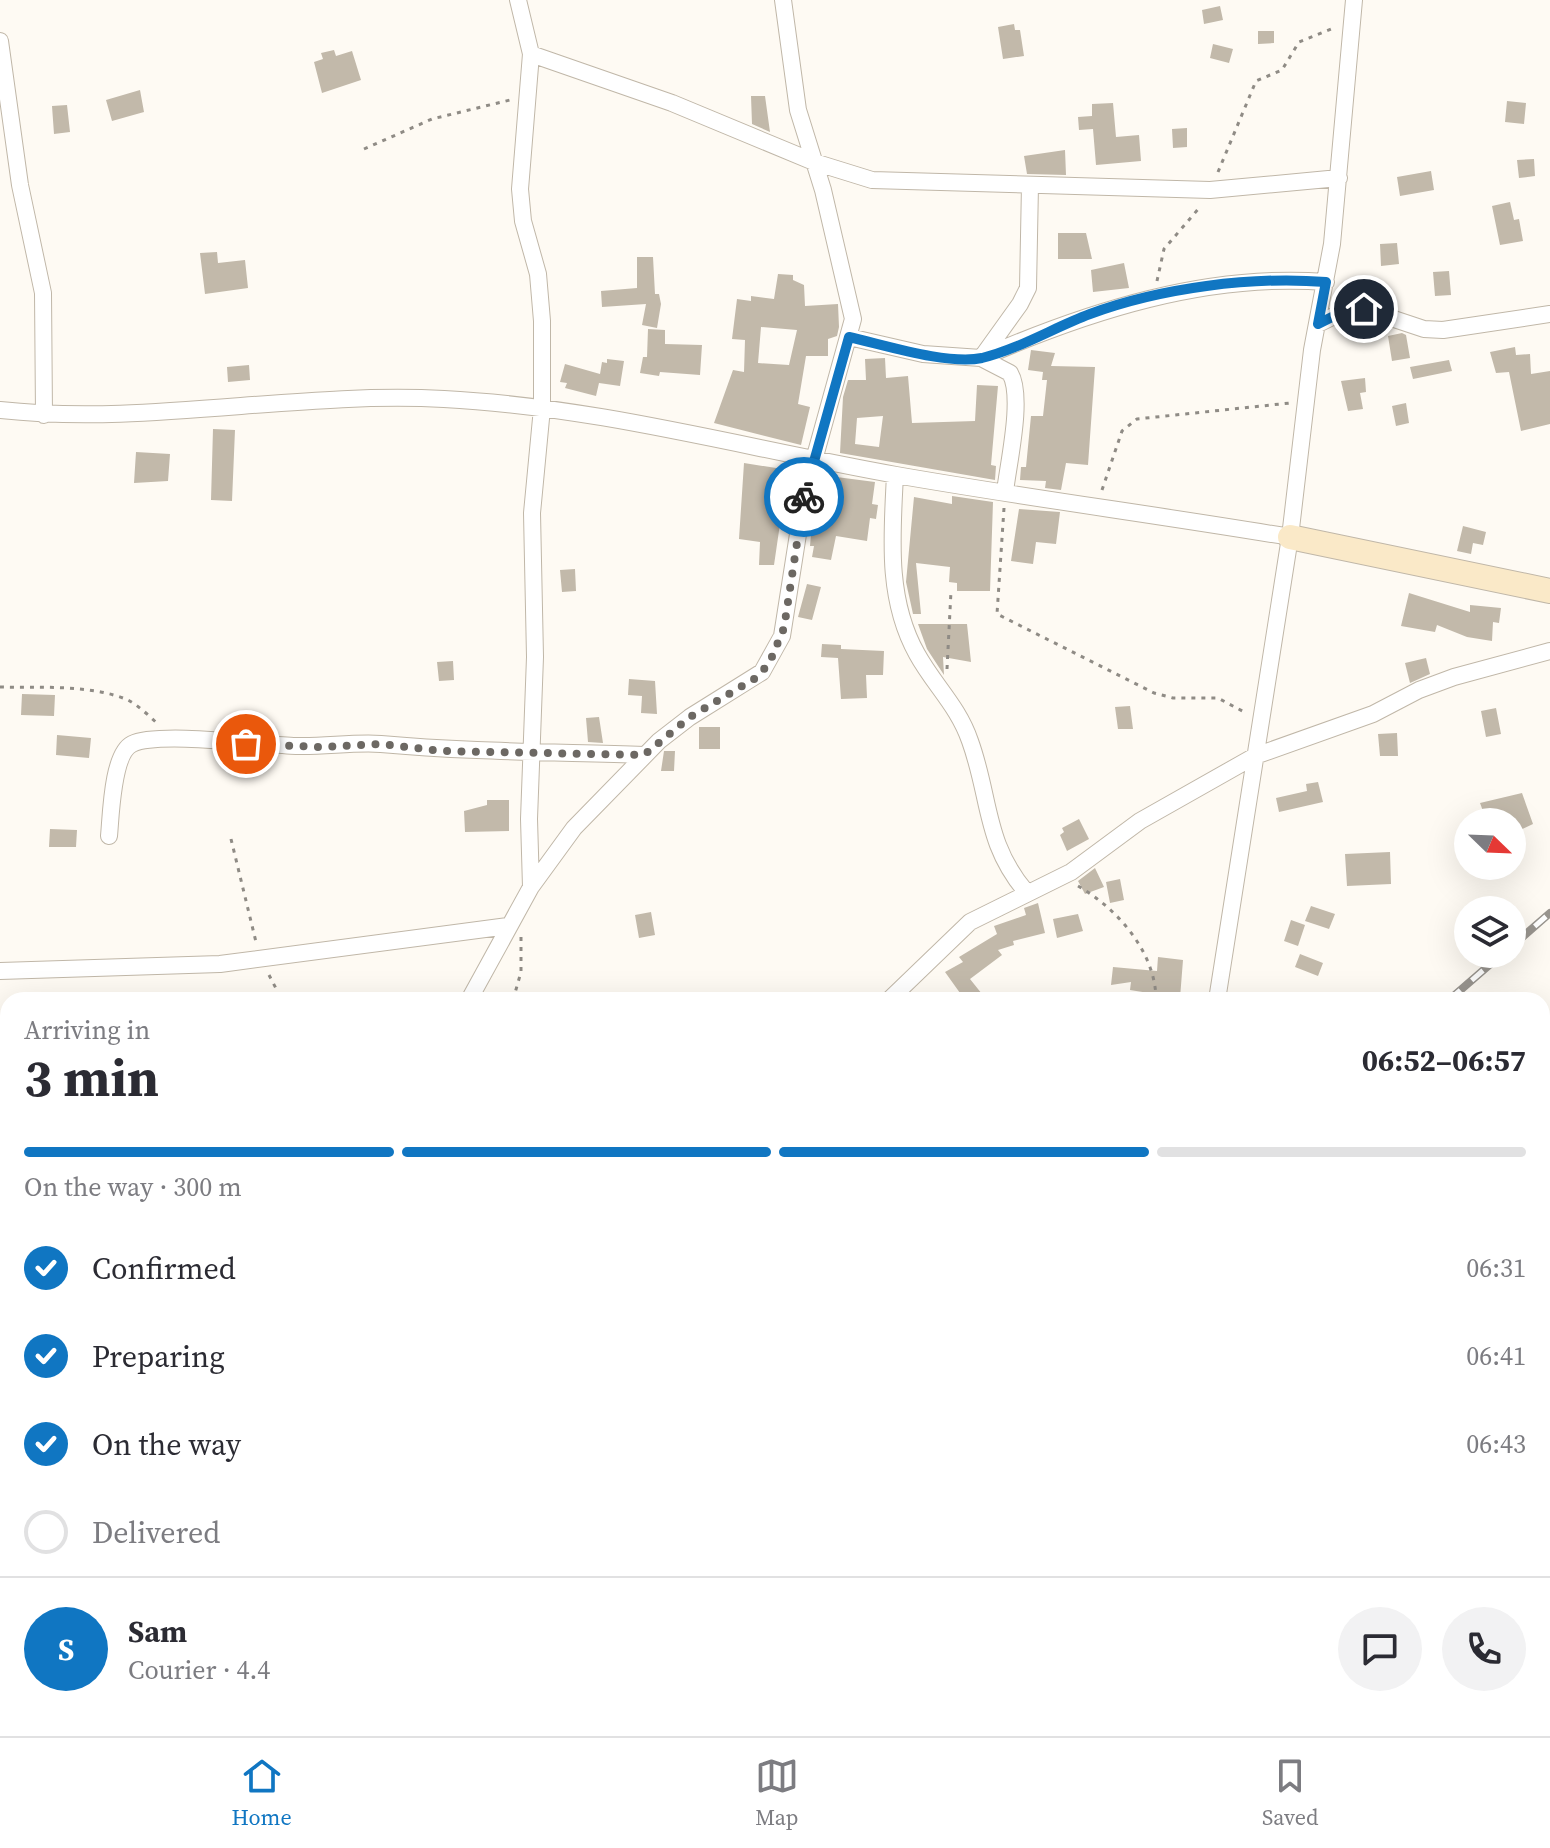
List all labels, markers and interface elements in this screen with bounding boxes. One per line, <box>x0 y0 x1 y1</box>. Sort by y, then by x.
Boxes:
pin <box>1330 275 1398 343</box>
icon: home <box>1342 287 1386 331</box>
courier <box>764 457 844 537</box>
icon: bike <box>782 475 826 519</box>
pin <box>212 710 280 778</box>
icon: bag <box>224 722 268 766</box>
north arrow <box>1454 808 1526 880</box>
map controls <box>1454 808 1526 968</box>
button: layers <box>1454 896 1526 968</box>
text: Arriving in <box>24 1012 150 1048</box>
text: 06:52–06:57 <box>1362 1040 1526 1081</box>
text: 3 min <box>24 1042 159 1113</box>
text: On the way · 300 m <box>24 1169 242 1205</box>
icon: check <box>24 1246 68 1290</box>
text: Confirmed <box>92 1248 236 1289</box>
text: 06:31 <box>1466 1250 1526 1286</box>
icon: check <box>24 1334 68 1378</box>
text: Preparing <box>92 1336 225 1377</box>
text: 06:41 <box>1466 1338 1526 1374</box>
icon: check <box>24 1422 68 1466</box>
text: On the way <box>92 1424 241 1465</box>
text: 06:43 <box>1466 1426 1526 1462</box>
text: Delivered <box>92 1512 220 1553</box>
button: chat <box>1338 1607 1422 1691</box>
button: phone <box>1442 1607 1526 1691</box>
text: Sam <box>128 1611 187 1652</box>
text: S <box>58 1629 74 1670</box>
text: Courier · 4.4 <box>128 1652 270 1688</box>
tab: Home <box>232 1754 292 1832</box>
tab: Map <box>755 1754 799 1832</box>
tab: Saved <box>1262 1754 1318 1832</box>

